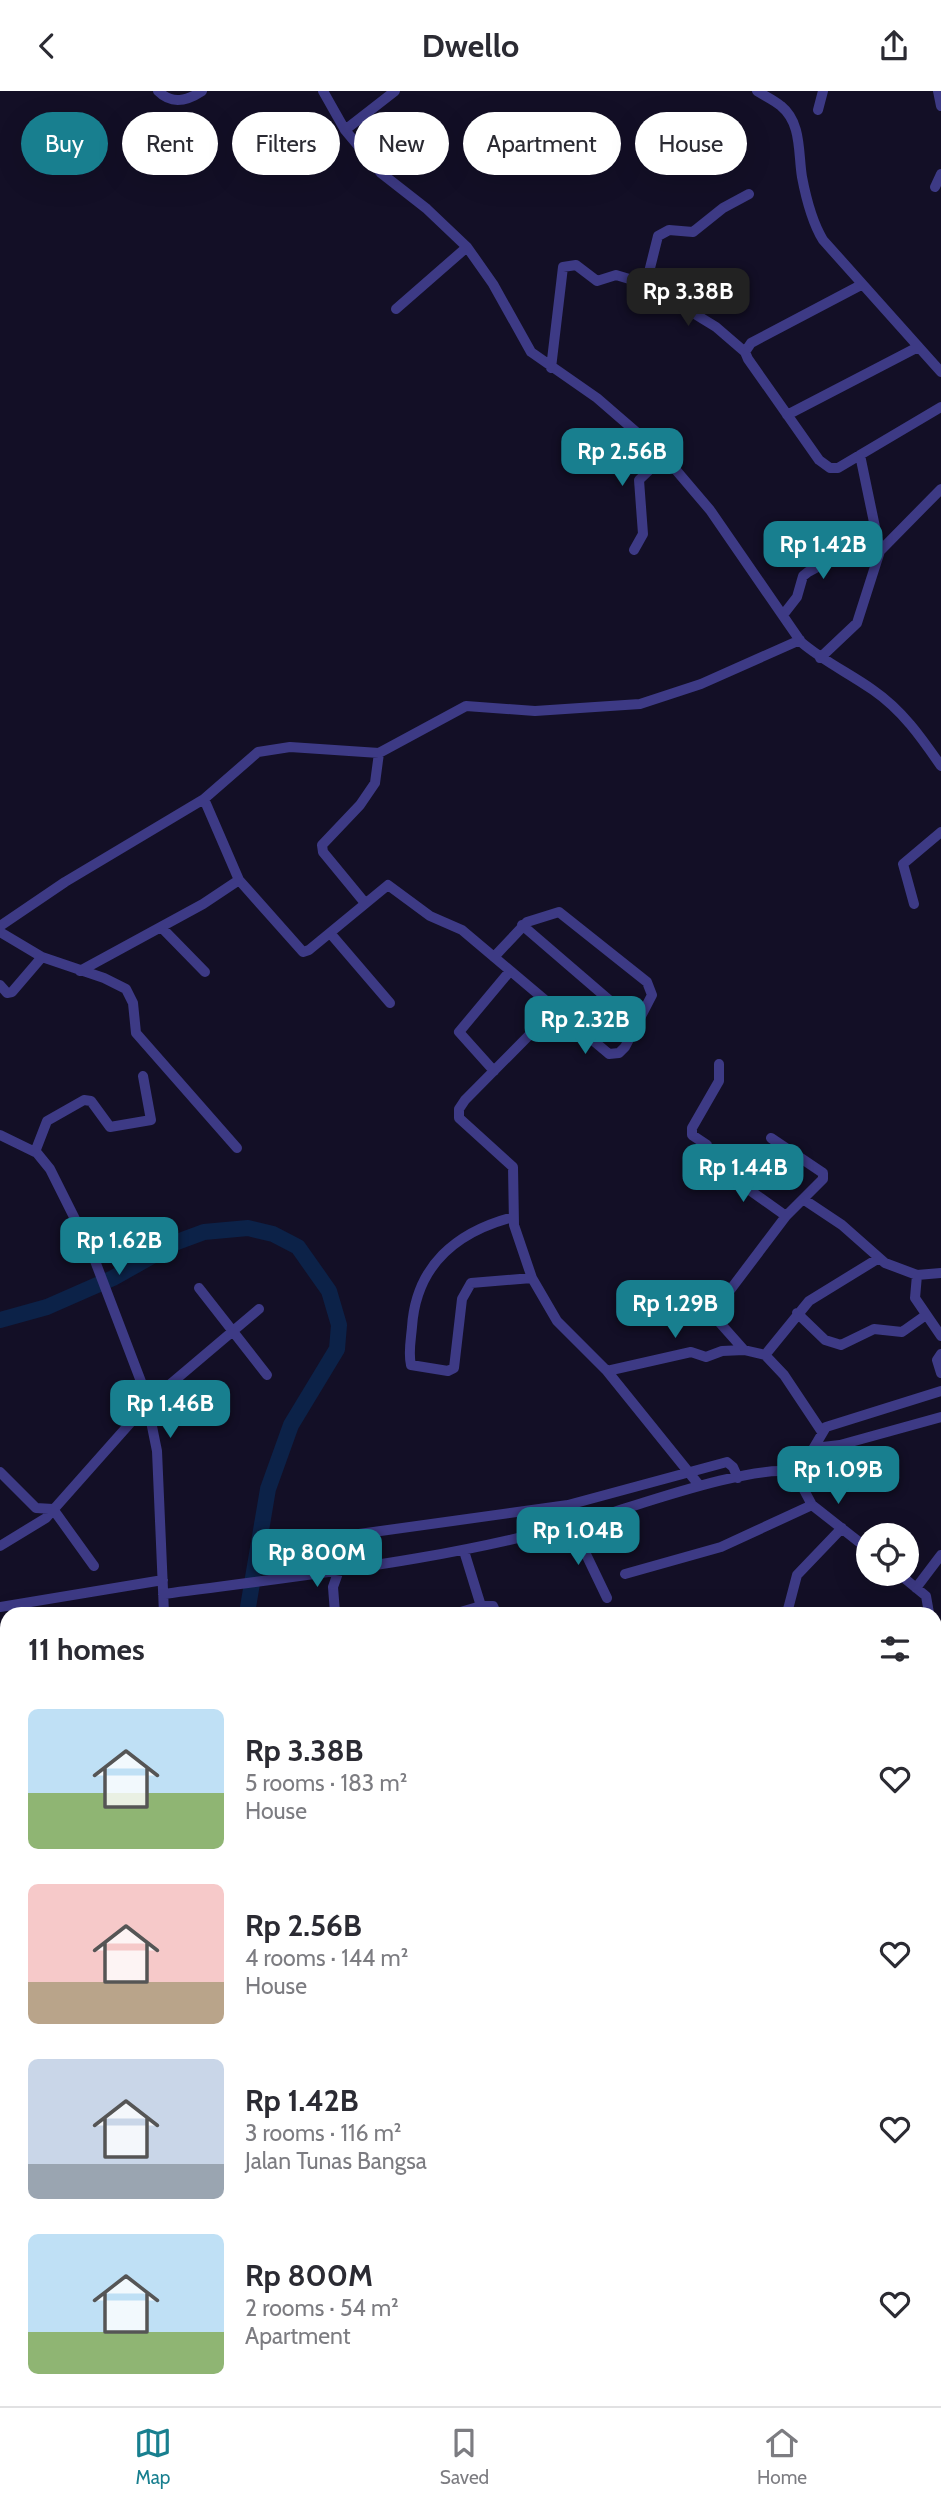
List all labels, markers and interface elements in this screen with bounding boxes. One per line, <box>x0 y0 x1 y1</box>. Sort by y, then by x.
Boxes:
text: Dwello <box>422 26 519 65</box>
icon: back <box>28 27 66 65</box>
icon: share <box>875 27 913 65</box>
chip: Buy <box>21 112 108 175</box>
chip: Rent <box>122 112 218 175</box>
chip: Filters <box>232 112 340 175</box>
chip: New <box>354 112 449 175</box>
chip: Apartment <box>463 112 621 175</box>
chip: House <box>635 112 747 175</box>
pin: Rp 3.38B <box>616 268 760 328</box>
text: Rp 3.38B <box>643 277 733 305</box>
pin: Rp 2.56B <box>550 429 694 488</box>
text: Rp 2.56B <box>577 437 667 465</box>
pin: Rp 1.42B <box>751 521 895 581</box>
text: Rp 1.42B <box>780 530 867 558</box>
pin: Rp 2.32B <box>513 997 657 1056</box>
text: Rp 2.32B <box>541 1005 629 1033</box>
pin: Rp 1.44B <box>671 1145 815 1204</box>
text: Rp 1.44B <box>698 1153 788 1181</box>
pin: Rp 1.62B <box>47 1217 191 1277</box>
text: Rp 1.62B <box>76 1226 162 1254</box>
pin: Rp 1.29B <box>603 1281 747 1340</box>
text: Rp 1.29B <box>632 1289 718 1317</box>
pin: Rp 1.46B <box>98 1381 242 1440</box>
text: Rp 1.46B <box>126 1389 214 1417</box>
pin: Rp 1.09B <box>766 1447 910 1506</box>
text: Rp 1.09B <box>793 1455 883 1483</box>
pin: Rp 1.04B <box>506 1507 650 1567</box>
text: Rp 1.04B <box>533 1516 623 1544</box>
map controls <box>856 1523 919 1586</box>
button: locate <box>856 1523 919 1586</box>
pin: Rp 800M <box>252 1529 382 1589</box>
text: Rp 800M <box>268 1538 366 1566</box>
icon: filters <box>876 1630 914 1668</box>
text: 11 homes <box>28 1631 145 1668</box>
text: Rp 3.38B <box>245 1732 363 1769</box>
icon: home <box>84 1737 168 1821</box>
icon: heart <box>876 1760 914 1798</box>
text: 5 rooms · 183 m² <box>245 1769 407 1797</box>
text: House <box>245 1797 307 1825</box>
text: Rp 2.56B <box>245 1907 362 1944</box>
icon: home <box>84 1912 168 1996</box>
icon: heart <box>876 1935 914 1973</box>
text: 4 rooms · 144 m² <box>245 1944 408 1972</box>
text: House <box>245 1972 307 2000</box>
text: Rp 1.42B <box>245 2082 358 2119</box>
icon: home <box>84 2087 168 2171</box>
icon: heart <box>876 2110 914 2148</box>
text: 3 rooms · 116 m² <box>245 2119 401 2147</box>
text: Jalan Tunas Bangsa <box>245 2147 427 2175</box>
text: Rp 800M <box>245 2257 373 2294</box>
icon: home <box>84 2262 168 2346</box>
icon: heart <box>876 2285 914 2323</box>
text: 2 rooms · 54 m² <box>245 2294 399 2322</box>
text: Apartment <box>245 2322 350 2350</box>
tab: Map <box>134 2424 172 2489</box>
tab: Saved <box>440 2424 489 2489</box>
tab: Home <box>757 2424 807 2489</box>

